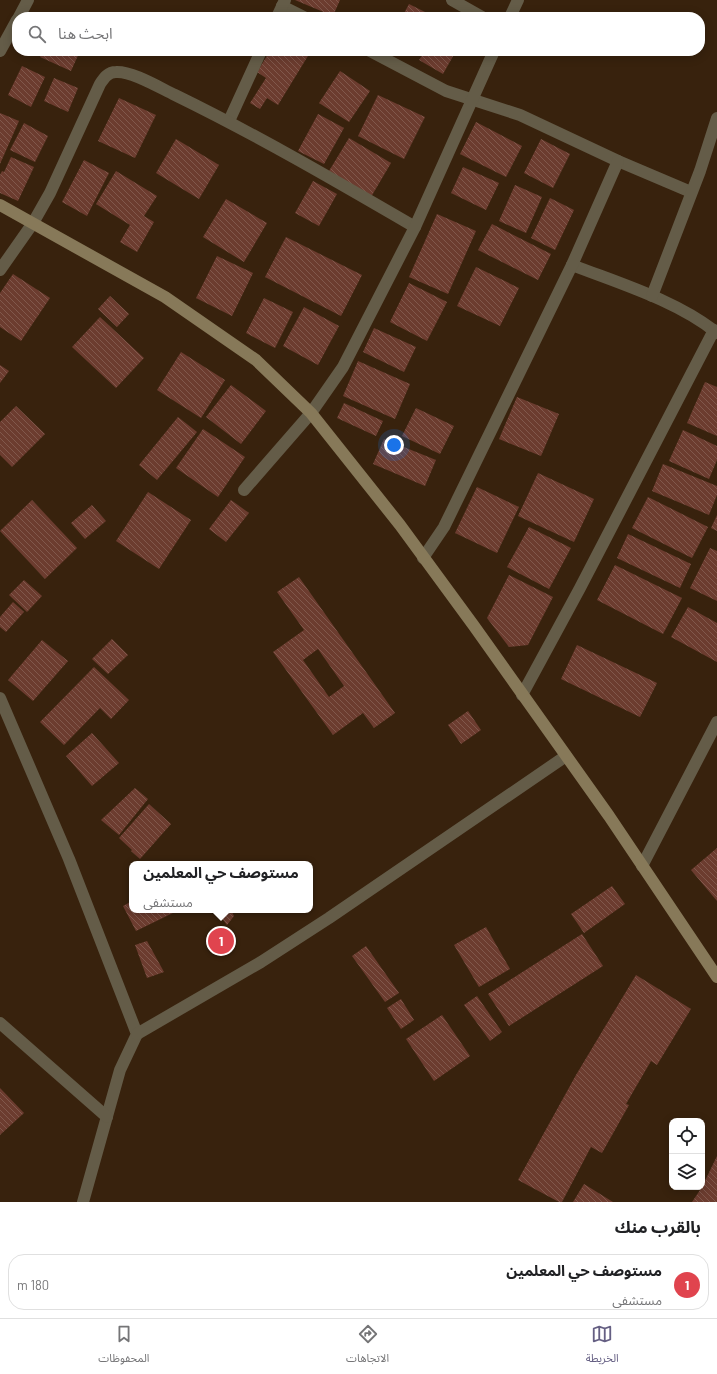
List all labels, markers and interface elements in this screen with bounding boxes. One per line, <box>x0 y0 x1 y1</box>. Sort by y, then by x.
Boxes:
search box <box>12 12 705 56</box>
icon: search <box>26 23 48 45</box>
text: ابحث هنا <box>58 24 113 42</box>
your location <box>384 435 404 455</box>
popup <box>129 861 313 913</box>
text: مستوصف حي المعلمين <box>143 863 299 881</box>
text: مستشفى <box>143 894 193 910</box>
pin: 1 <box>208 926 234 956</box>
map controls <box>669 1118 705 1190</box>
button: locate <box>669 1118 705 1154</box>
button: layers <box>669 1154 705 1190</box>
text: بالقرب منك <box>615 1216 701 1236</box>
text: مستوصف حي المعلمين <box>506 1261 662 1279</box>
text: 180 m <box>17 1277 49 1293</box>
text: 1 <box>685 1277 689 1293</box>
text: مستشفى <box>612 1292 662 1308</box>
tab: المحفوظات <box>98 1323 149 1370</box>
tab: الاتجاهات <box>346 1323 389 1370</box>
tab: الخريطة <box>586 1323 619 1370</box>

